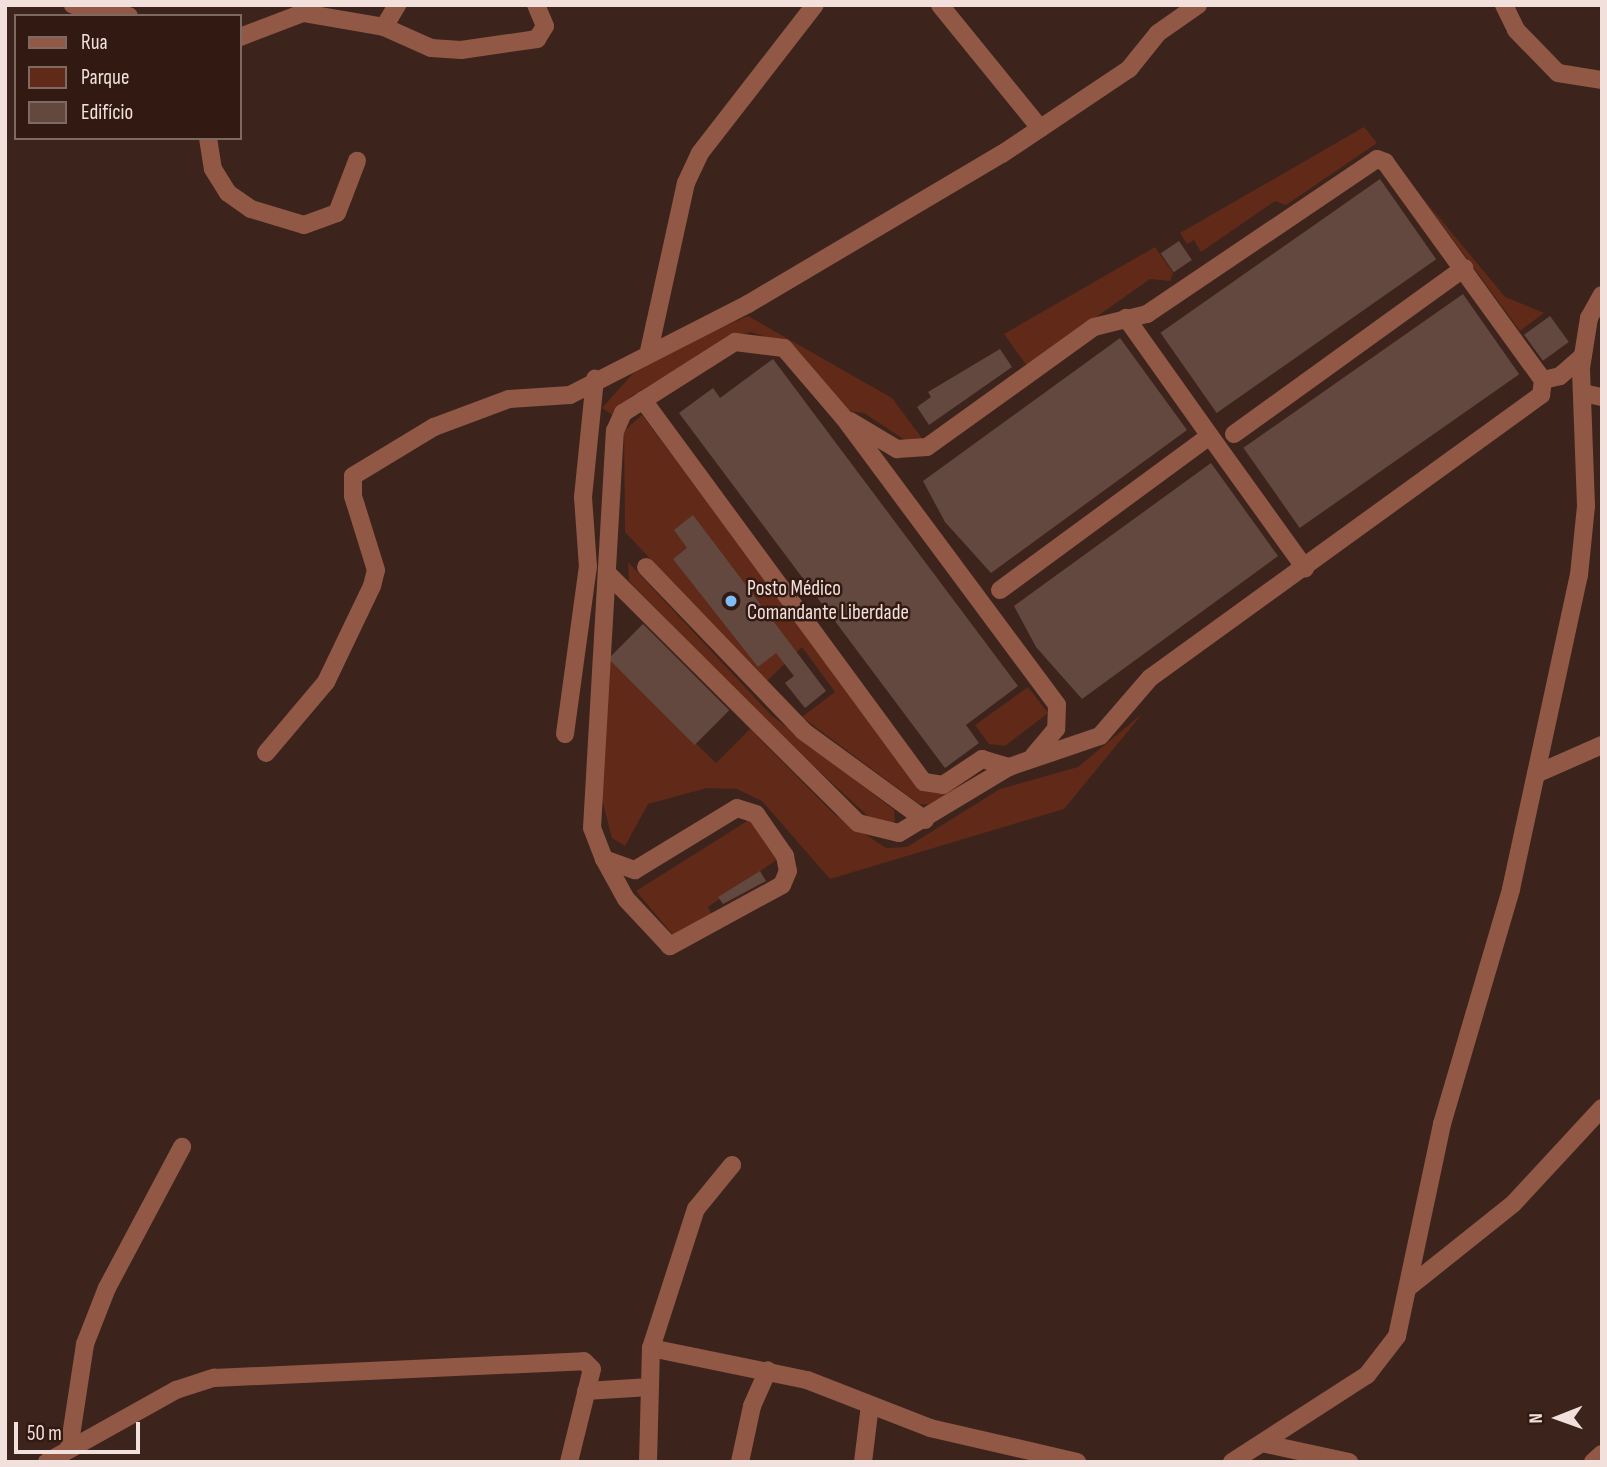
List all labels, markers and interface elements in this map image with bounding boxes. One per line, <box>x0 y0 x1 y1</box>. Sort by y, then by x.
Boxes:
legend <box>14 14 242 140</box>
text: Rua <box>81 30 108 55</box>
text: Parque <box>81 65 129 90</box>
text: Edifício <box>81 100 133 125</box>
place label: Posto Médico Comandante Liberdade <box>747 576 909 626</box>
marker: Posto Médico Comandante Liberdade <box>721 591 741 611</box>
north arrow <box>1523 1383 1593 1453</box>
scale bar <box>18 1408 144 1452</box>
text: N <box>1525 1413 1548 1424</box>
text: 50 m <box>27 1421 62 1446</box>

